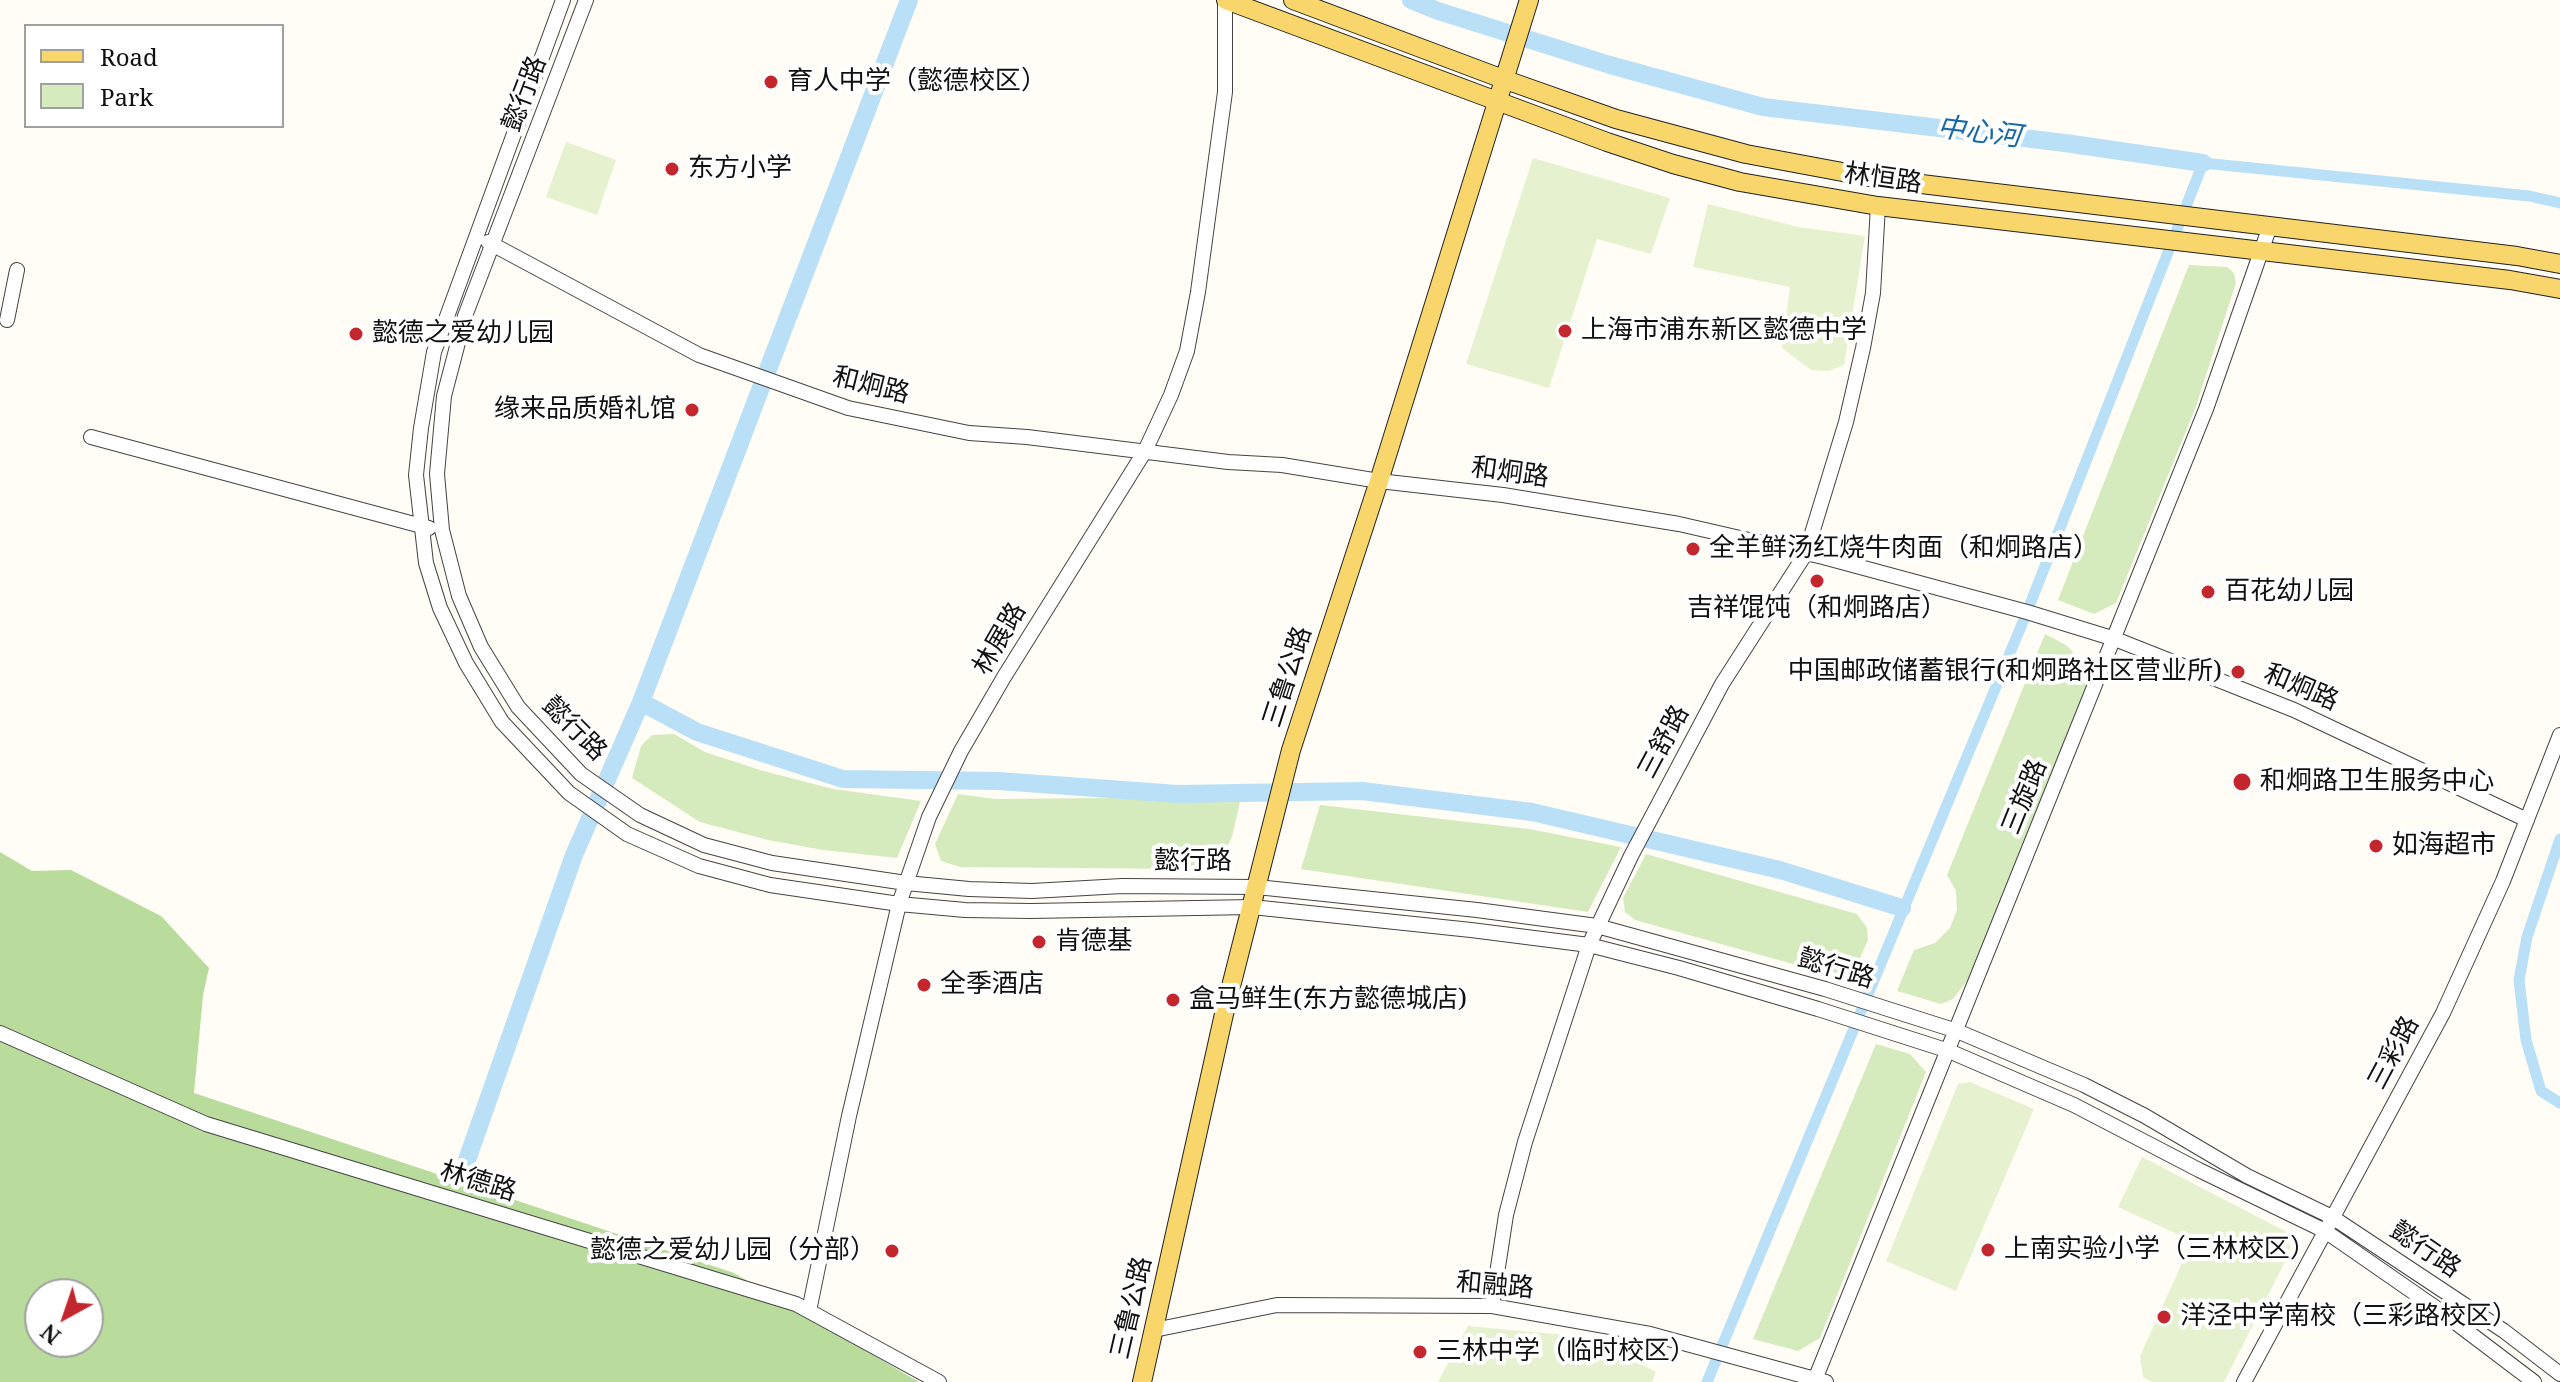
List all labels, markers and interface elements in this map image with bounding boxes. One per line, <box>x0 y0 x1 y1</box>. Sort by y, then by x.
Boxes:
legend <box>24 24 284 128</box>
text: Road <box>100 40 158 73</box>
street label: 懿行路 <box>496 52 554 136</box>
place label: 育人中学（懿德校区） <box>787 66 1047 98</box>
marker: 育人中学（懿德校区） <box>762 73 780 91</box>
text: Park <box>100 80 153 113</box>
water label: 中心河 <box>1935 111 2023 155</box>
place label: 东方小学 <box>688 153 792 185</box>
street label: 林恒路 <box>1842 158 1924 200</box>
marker: 东方小学 <box>663 160 681 178</box>
place label: 上海市浦东新区懿德中学 <box>1581 315 1867 347</box>
place label: 懿德之爱幼儿园 <box>372 318 554 350</box>
marker: 上海市浦东新区懿德中学 <box>1556 322 1574 340</box>
marker: 懿德之爱幼儿园 <box>347 325 365 343</box>
street label: 和炯路 <box>829 361 913 411</box>
place label: 缘来品质婚礼馆 <box>494 394 676 426</box>
marker: 缘来品质婚礼馆 <box>683 401 701 419</box>
street label: 和炯路 <box>1469 452 1551 494</box>
place label: 全羊鲜汤红烧牛肉面（和炯路店） <box>1709 533 2099 565</box>
marker: 全羊鲜汤红烧牛肉面（和炯路店） <box>1684 540 1702 558</box>
marker: 吉祥馄饨（和炯路店） <box>1808 572 1826 590</box>
place label: 百花幼儿园 <box>2224 576 2354 608</box>
marker: 百花幼儿园 <box>2199 583 2217 601</box>
place label: 吉祥馄饨（和炯路店） <box>1687 593 1947 625</box>
street label: 林展路 <box>967 597 1033 681</box>
street label: 三鲁公路 <box>1257 623 1319 731</box>
place label: 中国邮政储蓄银行(和炯路社区营业所) <box>1788 656 2222 688</box>
street label: 和炯路 <box>2259 658 2343 718</box>
marker: 中国邮政储蓄银行(和炯路社区营业所) <box>2229 663 2247 681</box>
street label: 懿行路 <box>535 690 613 768</box>
street label: 三舒路 <box>1632 700 1696 784</box>
street label: 三旋路 <box>1996 755 2054 839</box>
place label: 和炯路卫生服务中心 <box>2260 766 2494 798</box>
marker: 和炯路卫生服务中心 <box>2231 771 2253 793</box>
place label: 如海超市 <box>2392 830 2496 862</box>
marker: 如海超市 <box>2367 837 2385 855</box>
street label: 懿行路 <box>1154 846 1232 878</box>
place label: 肯德基 <box>1055 926 1133 958</box>
marker: 肯德基 <box>1030 933 1048 951</box>
street label: 懿行路 <box>1794 943 1878 995</box>
place label: 全季酒店 <box>940 969 1044 1001</box>
marker: 全季酒店 <box>915 976 933 994</box>
place label: 盒马鲜生(东方懿德城店) <box>1189 984 1467 1016</box>
marker: 盒马鲜生(东方懿德城店) <box>1164 991 1182 1009</box>
street label: 三彩路 <box>2362 1011 2426 1095</box>
street label: 林德路 <box>436 1156 520 1208</box>
street label: 懿行路 <box>2384 1215 2466 1285</box>
place label: 上南实验小学（三林校区） <box>2004 1234 2316 1266</box>
place label: 懿德之爱幼儿园（分部） <box>590 1235 876 1267</box>
marker: 上南实验小学（三林校区） <box>1979 1241 1997 1259</box>
marker: 懿德之爱幼儿园（分部） <box>883 1242 901 1260</box>
street label: 三鲁公路 <box>1105 1254 1159 1362</box>
street label: 和融路 <box>1455 1267 1535 1305</box>
north arrow <box>24 1278 104 1358</box>
place label: 洋泾中学南校（三彩路校区） <box>2180 1301 2518 1333</box>
marker: 洋泾中学南校（三彩路校区） <box>2155 1308 2173 1326</box>
text: N <box>34 1318 66 1352</box>
place label: 三林中学（临时校区） <box>1436 1336 1696 1368</box>
marker: 三林中学（临时校区） <box>1411 1343 1429 1361</box>

